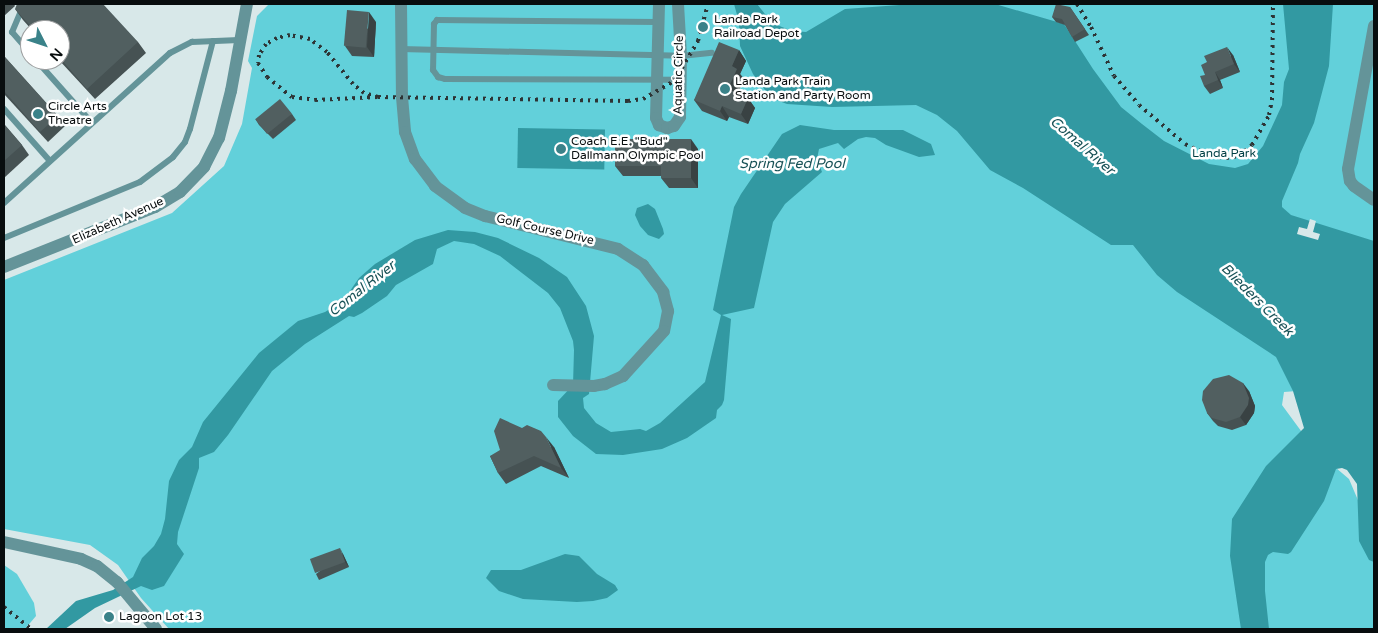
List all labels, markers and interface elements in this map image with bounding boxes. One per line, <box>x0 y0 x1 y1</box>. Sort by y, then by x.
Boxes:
place label: Landa Park Railroad Depot <box>714 13 799 41</box>
north arrow <box>20 20 70 70</box>
marker: Landa Park Railroad Depot <box>696 20 710 34</box>
street label: Aquatic Circle <box>671 35 687 115</box>
text: N <box>46 45 66 64</box>
place label: Landa Park Train Station and Party Room <box>735 75 871 103</box>
marker: Landa Park Train Station and Party Room <box>719 83 731 95</box>
place label: Circle Arts Theatre <box>48 100 107 128</box>
marker: Circle Arts Theatre <box>32 108 44 120</box>
water label: Comal River <box>1046 113 1118 179</box>
place label: Coach E.E. "Bud" Dallmann Olympic Pool <box>571 135 704 163</box>
marker: Coach E.E. "Bud" Dallmann Olympic Pool <box>555 143 567 155</box>
park label: Landa Park <box>1192 147 1256 161</box>
water label: Spring Fed Pool <box>739 156 845 172</box>
street label: Elizabeth Avenue <box>70 194 166 248</box>
street label: Golf Course Drive <box>495 212 595 248</box>
water label: Comal River <box>325 258 399 320</box>
water label: Blieders Creek <box>1217 260 1297 340</box>
place label: Lagoon Lot 13 <box>119 610 202 624</box>
marker: Lagoon Lot 13 <box>103 611 115 623</box>

